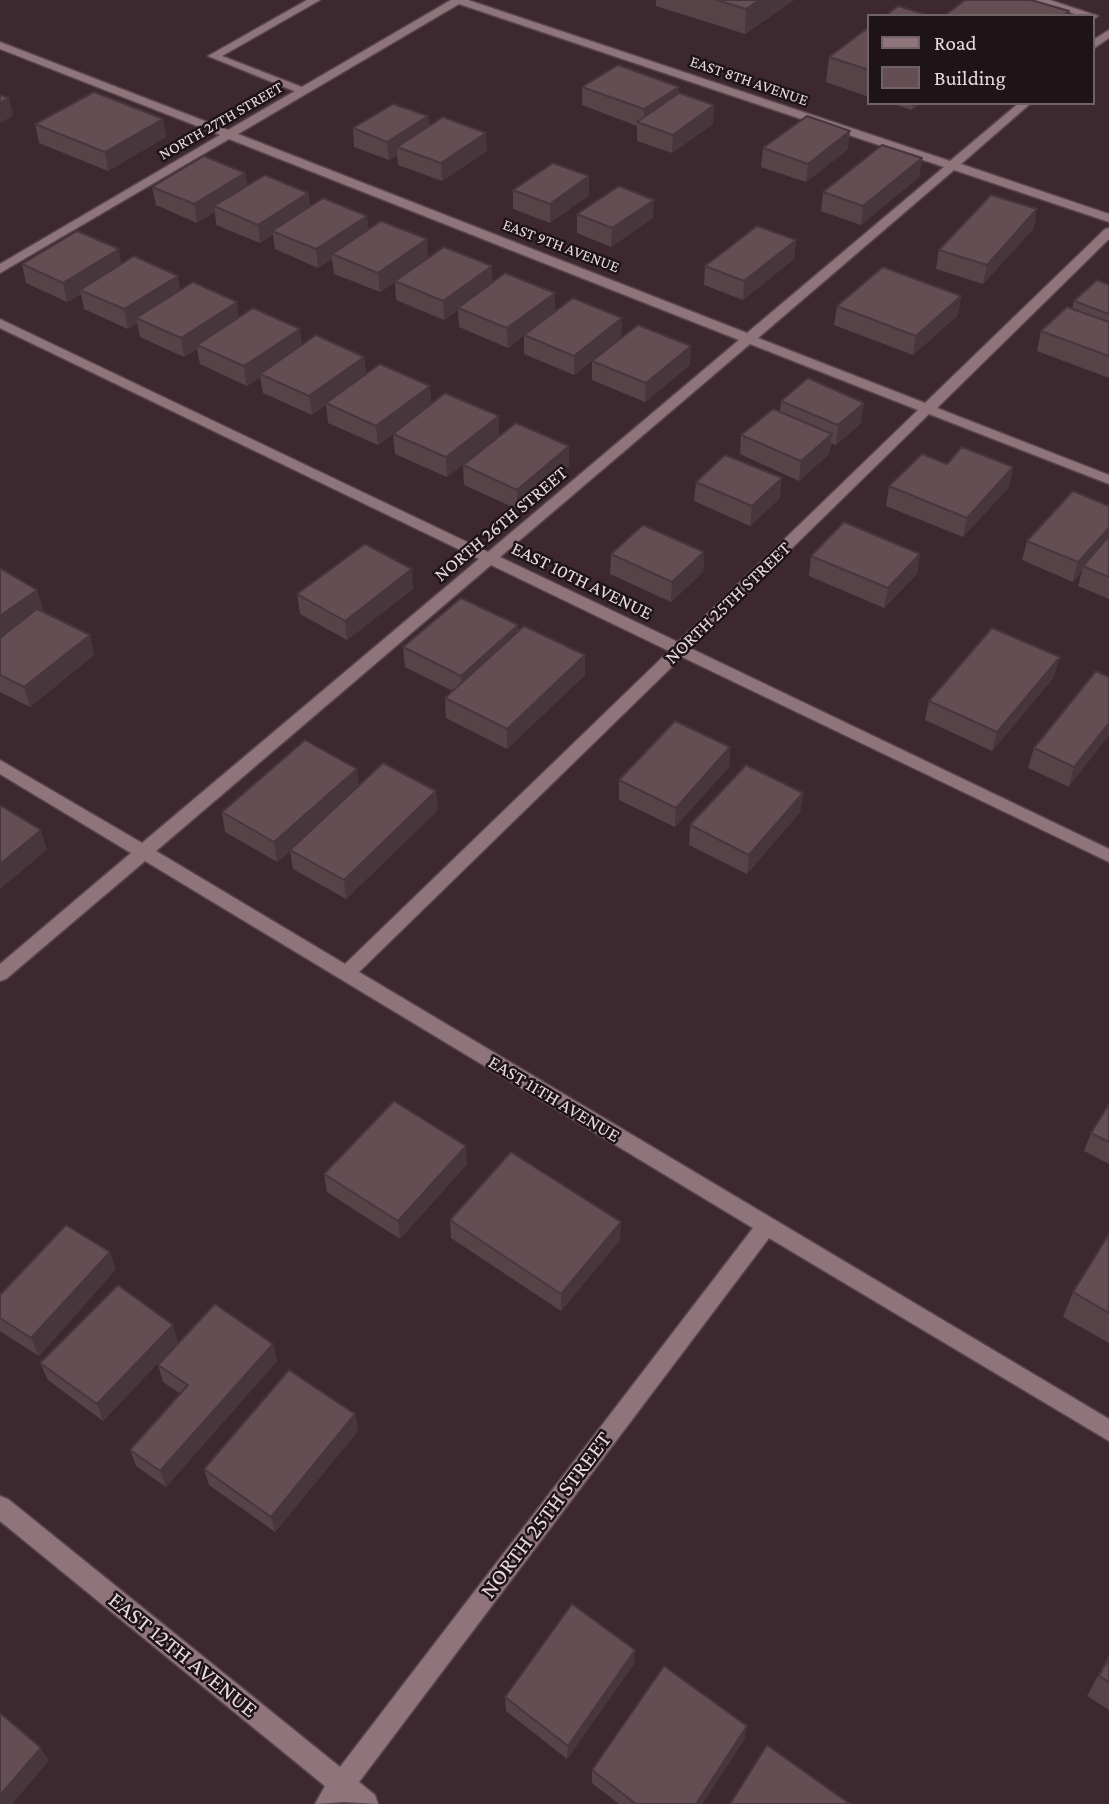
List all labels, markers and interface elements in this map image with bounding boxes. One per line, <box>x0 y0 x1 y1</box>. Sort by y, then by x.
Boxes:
legend <box>867 14 1095 105</box>
text: Road <box>934 31 977 55</box>
street label: EAST 8TH AVENUE <box>687 52 811 110</box>
text: Building <box>934 66 1006 90</box>
street label: NORTH 27TH STREET <box>156 78 286 164</box>
street label: EAST 9TH AVENUE <box>500 215 622 277</box>
street label: NORTH 26TH STREET <box>430 462 572 586</box>
street label: EAST 10TH AVENUE <box>508 537 656 625</box>
street label: NORTH 25TH STREET <box>660 537 796 669</box>
street label: EAST 11TH AVENUE <box>484 1051 624 1147</box>
street label: NORTH 25TH STREET <box>474 1426 618 1604</box>
street label: EAST 12TH AVENUE <box>103 1586 263 1724</box>

